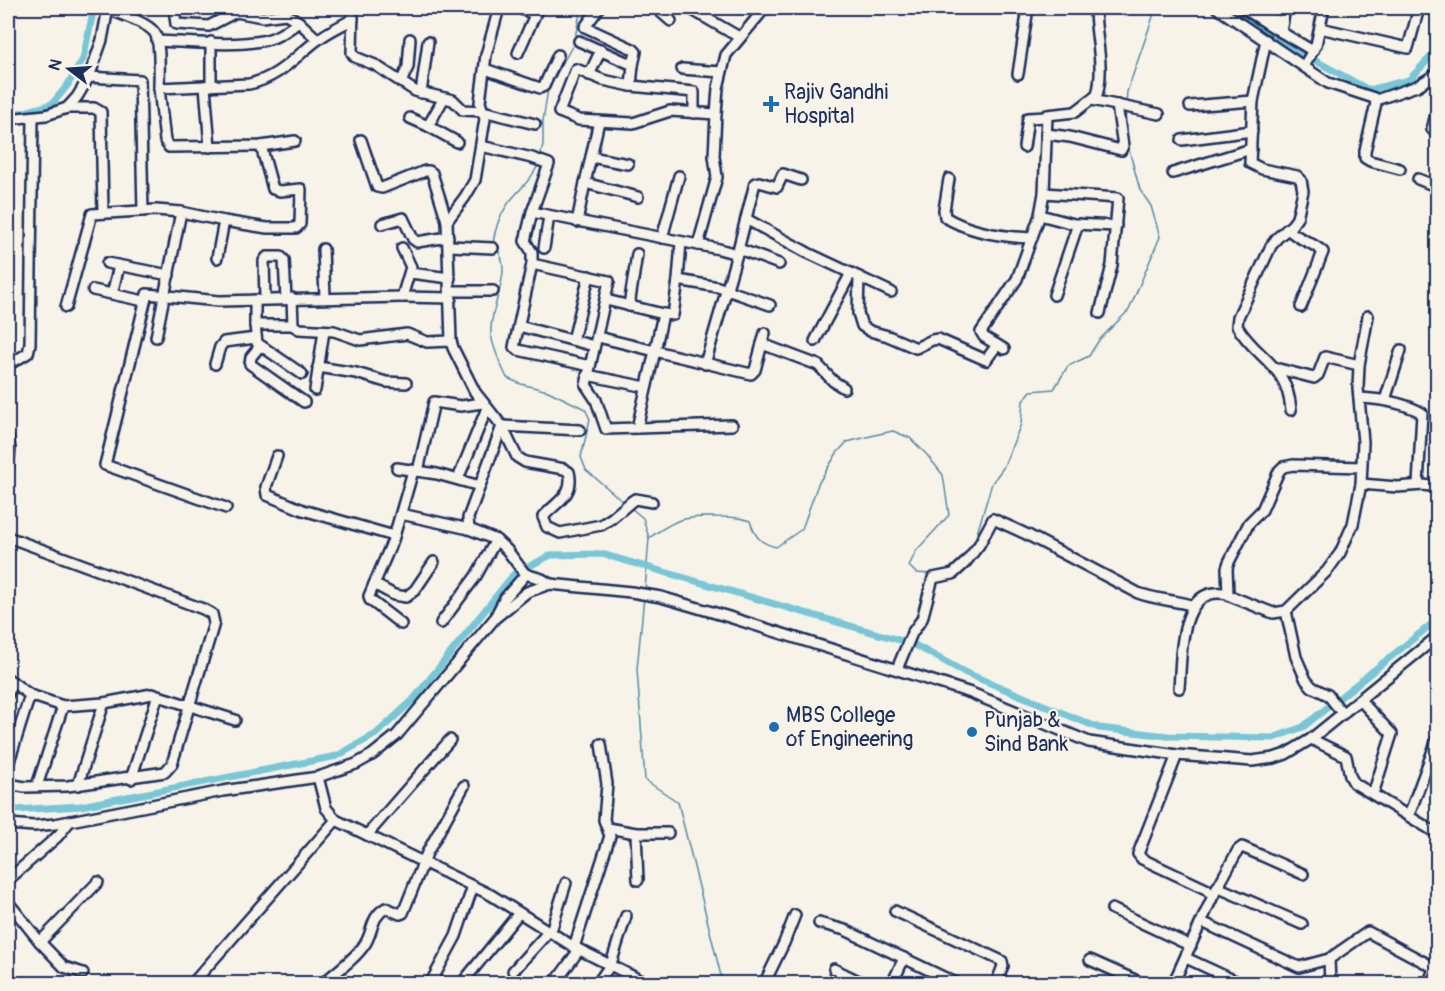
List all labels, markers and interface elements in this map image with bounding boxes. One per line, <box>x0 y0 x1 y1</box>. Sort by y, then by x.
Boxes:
north arrow <box>39 39 99 99</box>
text: N <box>44 57 67 73</box>
place label: Rajiv Gandhi Hospital <box>784 79 888 130</box>
marker: Rajiv Gandhi Hospital <box>762 95 780 113</box>
place label: MBS College of Engineering <box>786 702 913 753</box>
place label: Punjab & Sind Bank <box>984 707 1068 758</box>
marker: MBS College of Engineering <box>767 720 781 734</box>
marker: Punjab & Sind Bank <box>965 725 979 739</box>

